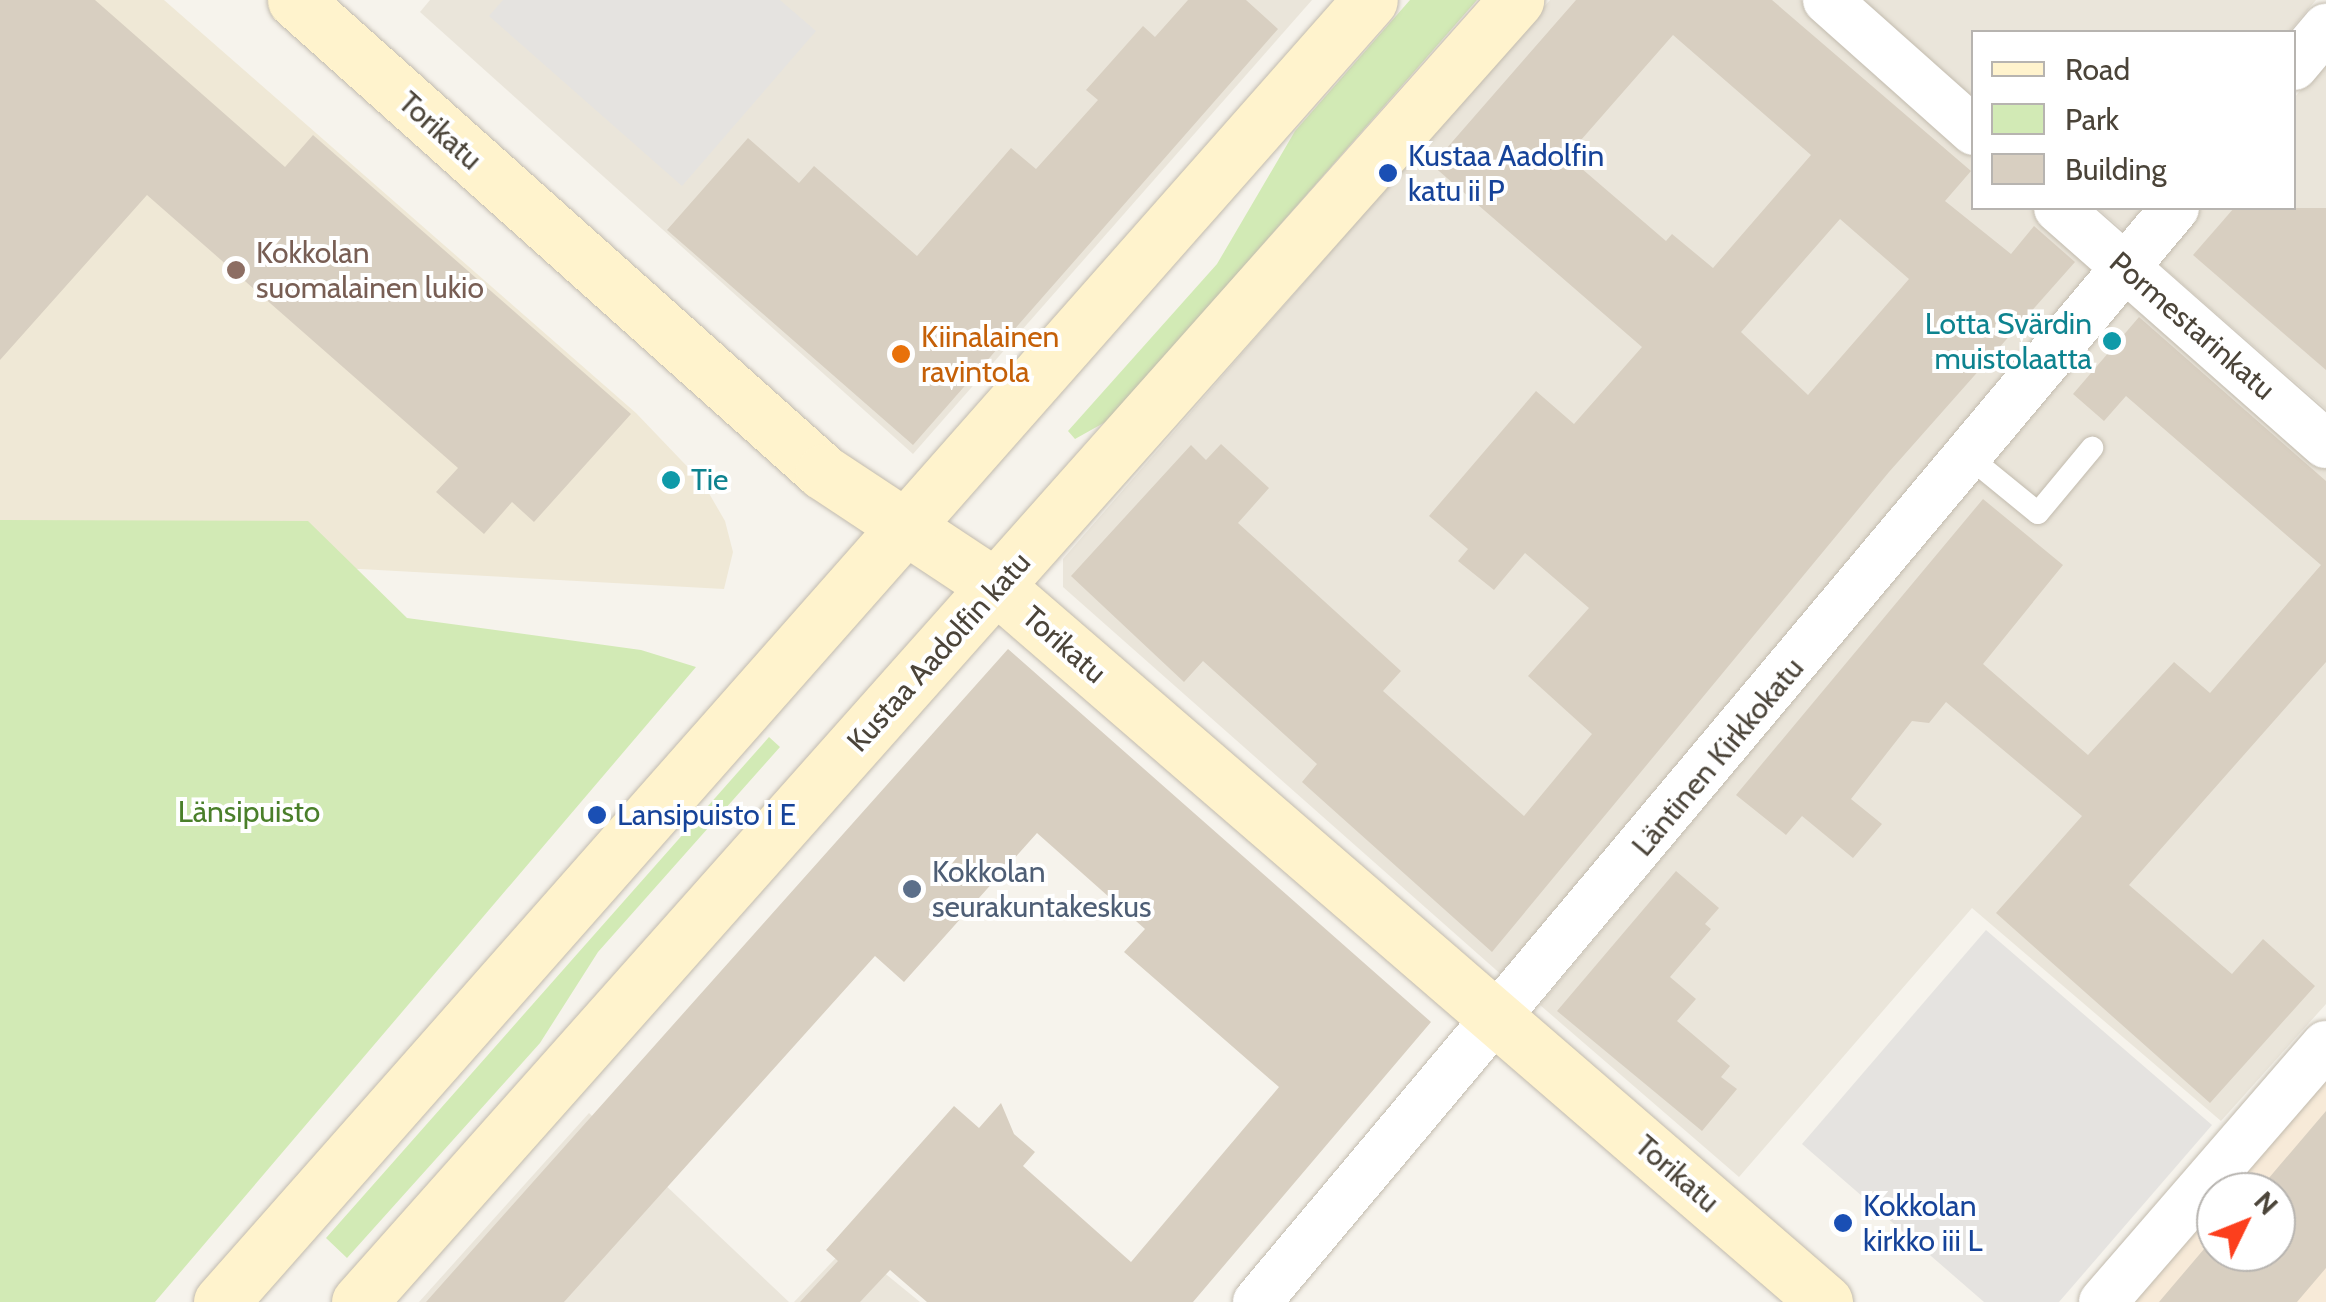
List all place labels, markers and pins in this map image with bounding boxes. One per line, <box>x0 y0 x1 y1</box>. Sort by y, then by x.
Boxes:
place label: Kustaa Aadolfin katu ii P <box>1408 138 1604 208</box>
marker: Kustaa Aadolfin katu ii P <box>1377 162 1399 184</box>
place label: Kokkolan suomalainen lukio <box>256 235 484 306</box>
marker: Kokkolan suomalainen lukio <box>225 259 247 281</box>
place label: Lotta Svärdin muistolaatta <box>1925 306 2092 376</box>
place label: Kiinalainen ravintola <box>921 319 1059 390</box>
marker: Lotta Svärdin muistolaatta <box>2101 330 2123 352</box>
marker: Kiinalainen ravintola <box>890 343 912 365</box>
place label: Tie <box>691 462 728 498</box>
marker: Tie <box>660 469 682 491</box>
place label: Lansipuisto i E <box>617 797 796 833</box>
marker: Lansipuisto i E <box>586 804 608 826</box>
place label: Kokkolan seurakuntakeskus <box>932 854 1152 924</box>
marker: Kokkolan seurakuntakeskus <box>901 878 923 900</box>
place label: Kokkolan kirkko iii L <box>1863 1188 1983 1258</box>
marker: Kokkolan kirkko iii L <box>1832 1212 1854 1234</box>

